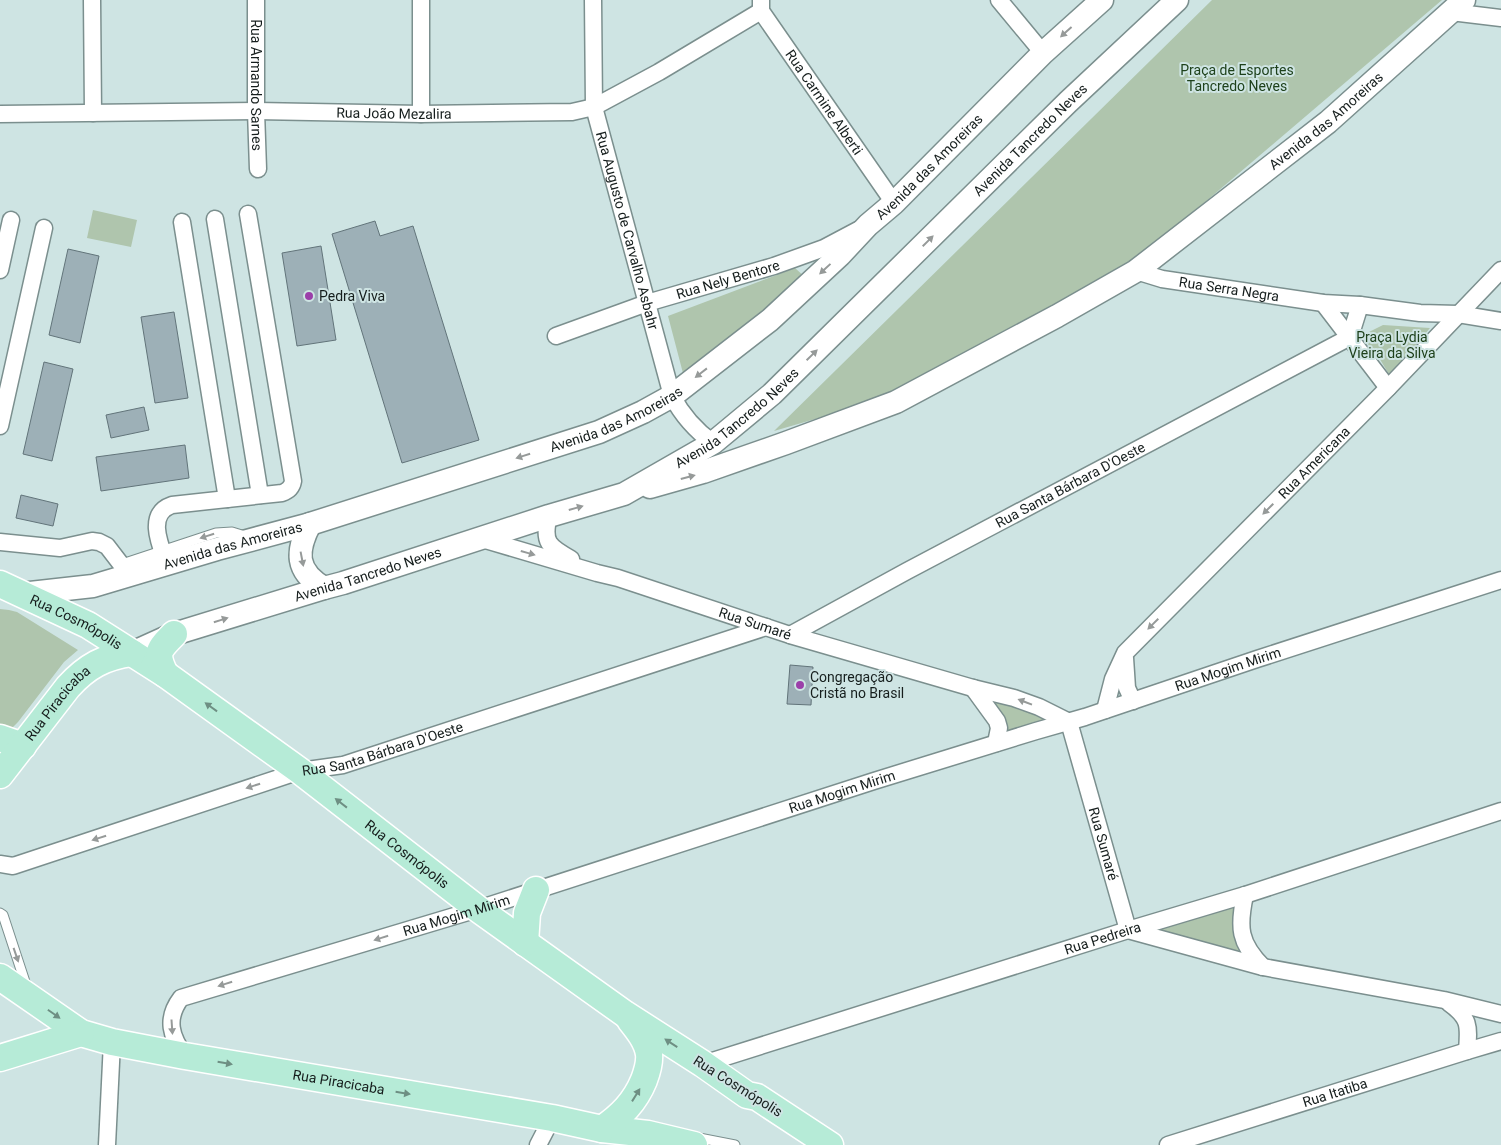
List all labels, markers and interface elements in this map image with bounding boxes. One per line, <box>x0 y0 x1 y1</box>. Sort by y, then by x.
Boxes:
street label: Rua Armando Sarnes <box>248 19 265 151</box>
one-way arrow <box>1059 27 1072 38</box>
street label: Rua Carmine Alberti <box>782 47 866 158</box>
park label: Praça de Esportes Tancredo Neves <box>1180 62 1294 94</box>
street label: Avenida das Amoreiras <box>1266 69 1386 173</box>
street label: Avenida Tancredo Neves <box>970 80 1090 199</box>
street label: Rua João Mezalira <box>336 104 452 122</box>
street label: Avenida das Amoreiras <box>873 111 986 223</box>
street label: Rua Augusto de Carvalho Asbahr <box>593 130 662 332</box>
one-way arrow <box>922 235 934 247</box>
street label: Rua Nely Bentore <box>674 257 782 302</box>
one-way arrow <box>819 263 831 275</box>
street label: Rua Serra Negra <box>1178 274 1280 304</box>
place label: Pedra Viva <box>319 288 385 304</box>
marker: Pedra Viva <box>303 290 315 302</box>
park label: Praça Lydia Vieira da Silva <box>1348 329 1436 361</box>
one-way arrow <box>806 349 818 361</box>
street label: Avenida Tancredo Neves <box>672 364 802 471</box>
one-way arrow <box>695 368 708 379</box>
street label: Avenida das Amoreiras <box>548 383 686 455</box>
street label: Rua Americana <box>1275 423 1353 502</box>
street label: Rua Santa Bárbara D'Oeste <box>993 439 1148 531</box>
one-way arrow <box>516 453 531 460</box>
one-way arrow <box>680 472 695 480</box>
one-way arrow <box>1262 503 1274 515</box>
one-way arrow <box>569 504 584 512</box>
street label: Avenida das Amoreiras <box>161 518 304 573</box>
one-way arrow <box>200 532 215 540</box>
street label: Avenida Tancredo Neves <box>292 544 443 605</box>
one-way arrow <box>521 549 536 557</box>
one-way arrow <box>298 552 306 568</box>
street label: Rua Cosmópolis <box>27 591 125 653</box>
street label: Rua Sumaré <box>717 604 793 643</box>
one-way arrow <box>214 615 229 623</box>
one-way arrow <box>1147 618 1159 630</box>
street label: Rua Mogim Mirim <box>1173 644 1283 694</box>
street label: Rua Piracicaba <box>21 662 93 744</box>
place label: Congregação Cristã no Brasil <box>810 669 904 701</box>
marker: Congregação Cristã no Brasil <box>794 679 806 691</box>
one-way arrow <box>1017 698 1032 705</box>
one-way arrow <box>204 702 218 712</box>
street label: Rua Santa Bárbara D'Oeste <box>301 718 465 779</box>
street label: Rua Mogim Mirim <box>787 767 897 816</box>
one-way arrow <box>246 783 261 791</box>
one-way arrow <box>335 798 348 809</box>
street label: Rua Sumaré <box>1086 805 1122 882</box>
street label: Rua Cosmópolis <box>362 816 452 892</box>
one-way arrow <box>91 834 106 842</box>
street label: Rua Mogim Mirim <box>401 891 512 939</box>
street label: Rua Pedreira <box>1062 919 1143 958</box>
one-way arrow <box>373 935 388 943</box>
one-way arrow <box>13 947 20 962</box>
one-way arrow <box>217 981 232 989</box>
one-way arrow <box>48 1009 61 1019</box>
one-way arrow <box>169 1020 177 1036</box>
one-way arrow <box>664 1038 677 1048</box>
street label: Rua Cosmópolis <box>691 1052 785 1120</box>
one-way arrow <box>218 1059 234 1067</box>
street label: Rua Piracicaba <box>292 1066 386 1098</box>
street label: Rua Itatiba <box>1301 1075 1369 1110</box>
one-way arrow <box>631 1088 641 1102</box>
one-way arrow <box>395 1090 411 1098</box>

